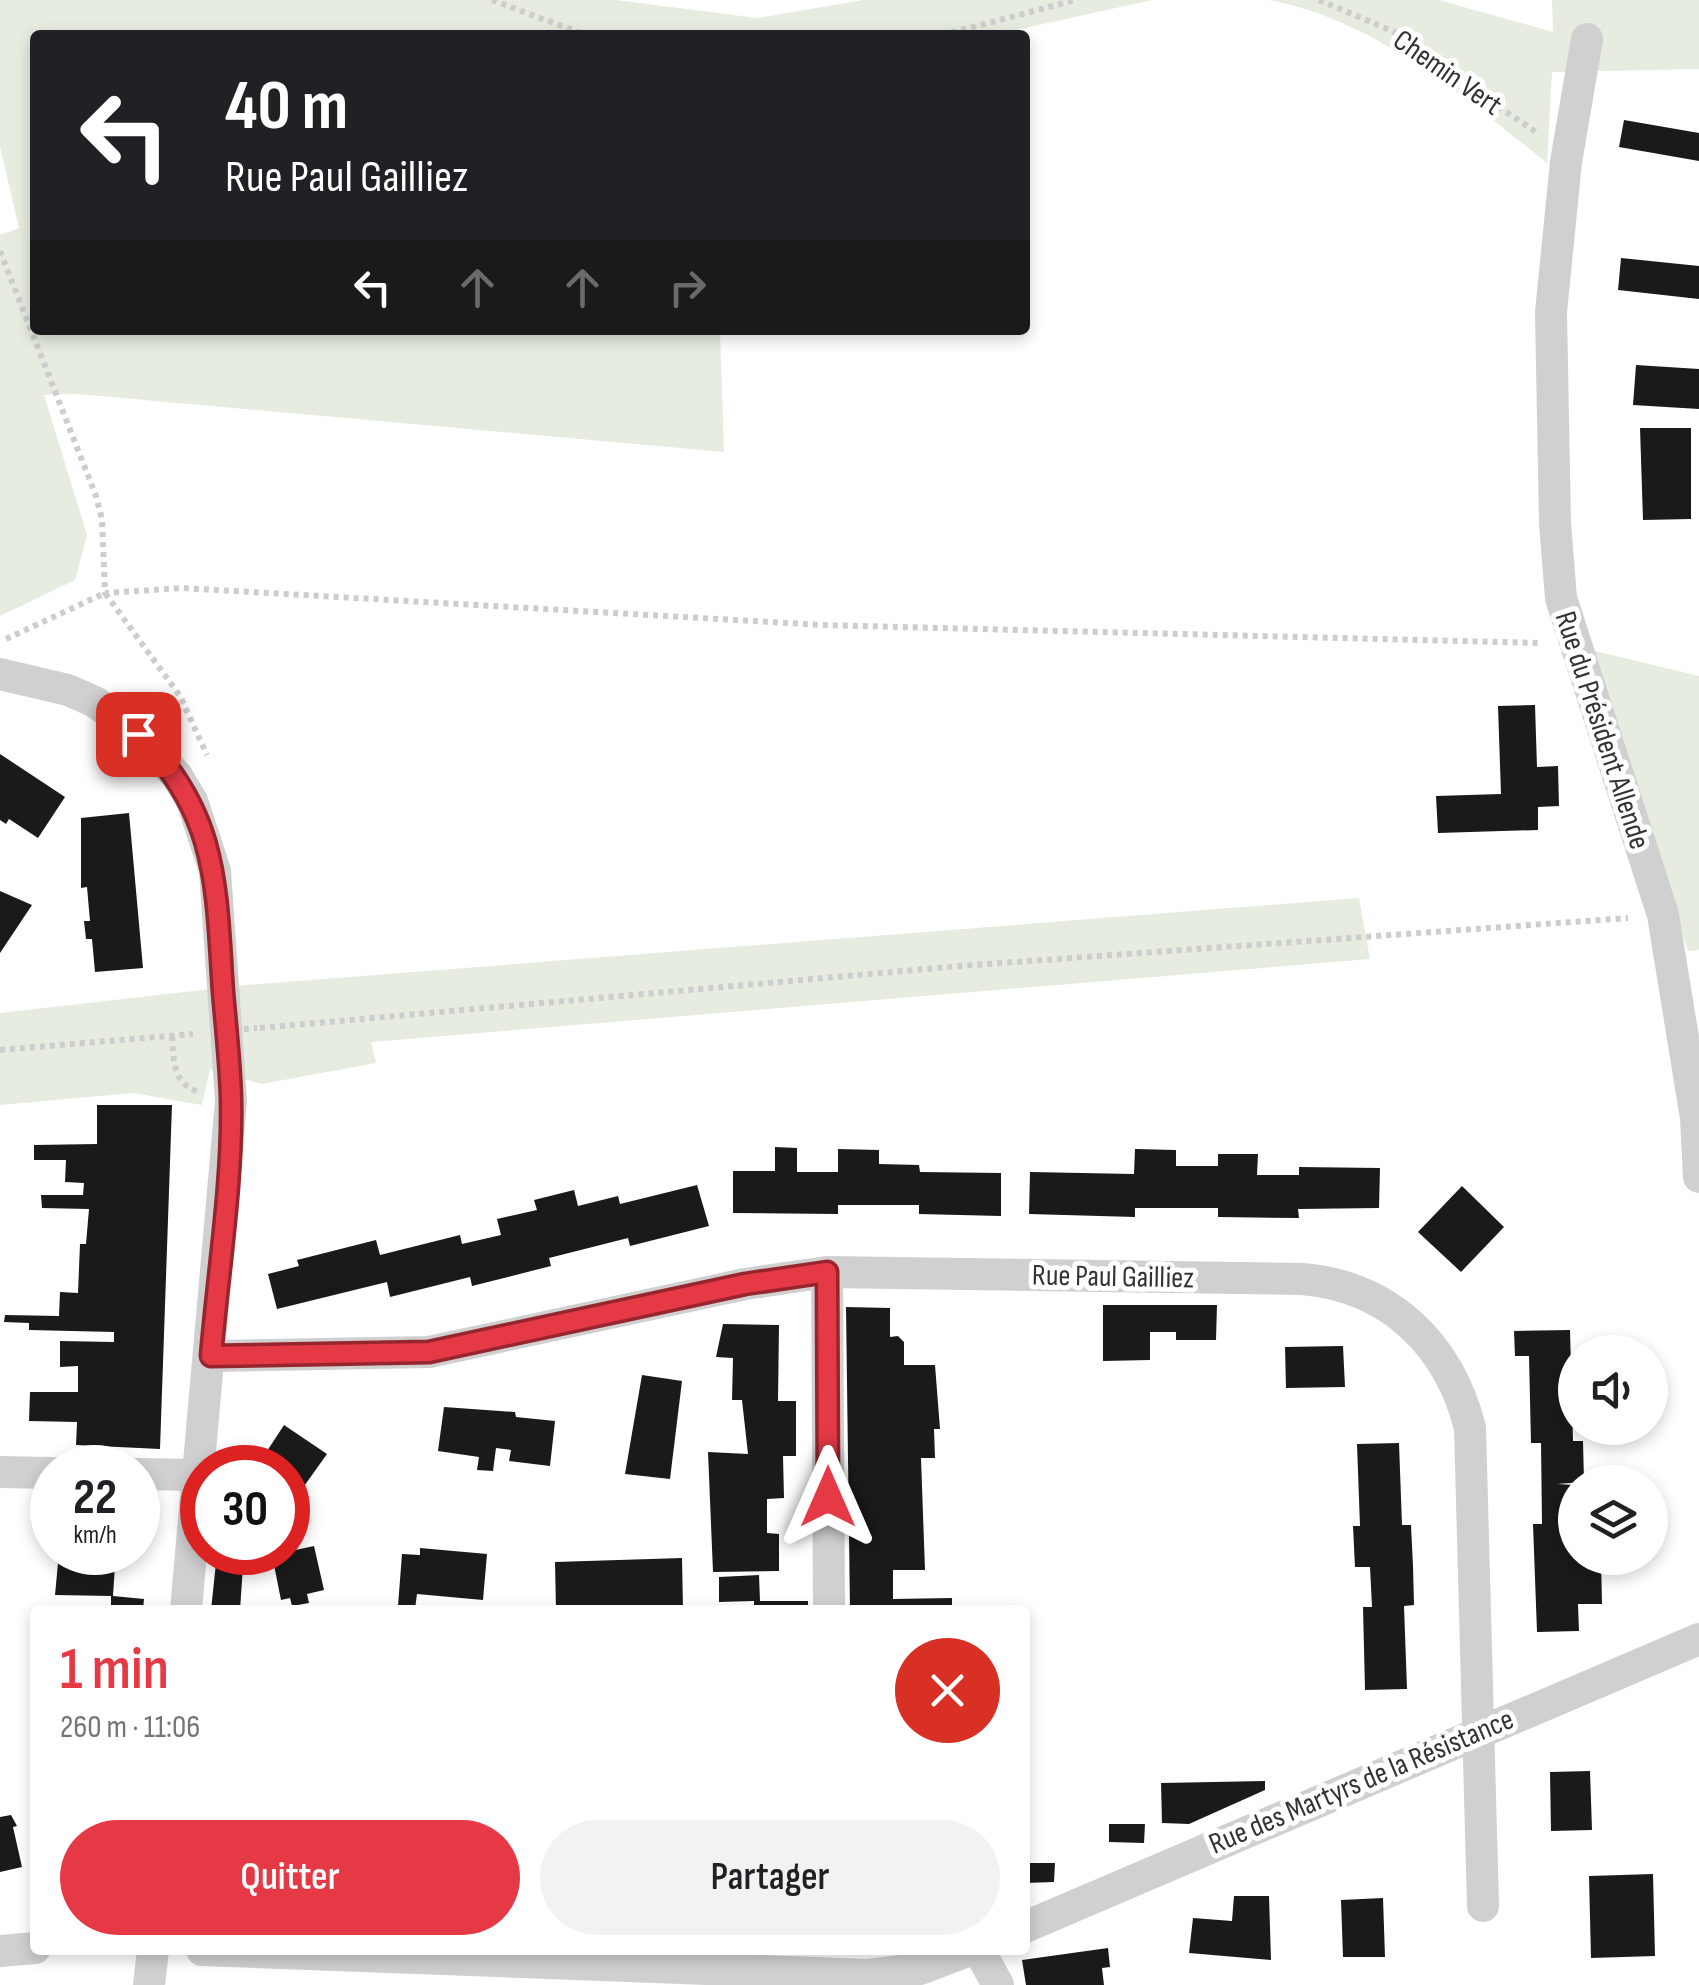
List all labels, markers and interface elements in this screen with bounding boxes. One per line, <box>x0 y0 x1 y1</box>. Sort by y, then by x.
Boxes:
street label: Chemin Vert <box>1386 22 1509 123</box>
text: 40 m <box>225 65 348 149</box>
icon: left <box>60 70 190 200</box>
text: Rue Paul Gailliez <box>225 150 468 205</box>
icon: left <box>345 260 400 315</box>
icon: ahead <box>450 260 505 315</box>
icon: ahead <box>555 260 610 315</box>
icon: right <box>660 260 715 315</box>
street label: Rue du Président Allende <box>1547 607 1657 854</box>
pin <box>96 692 181 777</box>
icon: arrive <box>111 707 166 762</box>
street label: Rue Paul Gailliez <box>1032 1258 1195 1296</box>
map controls <box>1558 1335 1668 1575</box>
button: sound <box>1558 1335 1668 1445</box>
speed limit sign: 30 <box>180 1445 310 1575</box>
position arrow <box>776 1445 880 1549</box>
button: layers <box>1558 1465 1668 1575</box>
text: 22 <box>73 1468 117 1528</box>
text: km/h <box>73 1520 117 1551</box>
text: 1 min <box>60 1634 169 1706</box>
button: close <box>895 1638 1000 1743</box>
street label: Rue des Martyrs de la Résistance <box>1204 1701 1519 1862</box>
text: 260 m · 11:06 <box>60 1708 200 1747</box>
button: Quitter <box>60 1820 520 1935</box>
button: Partager <box>540 1820 1000 1935</box>

